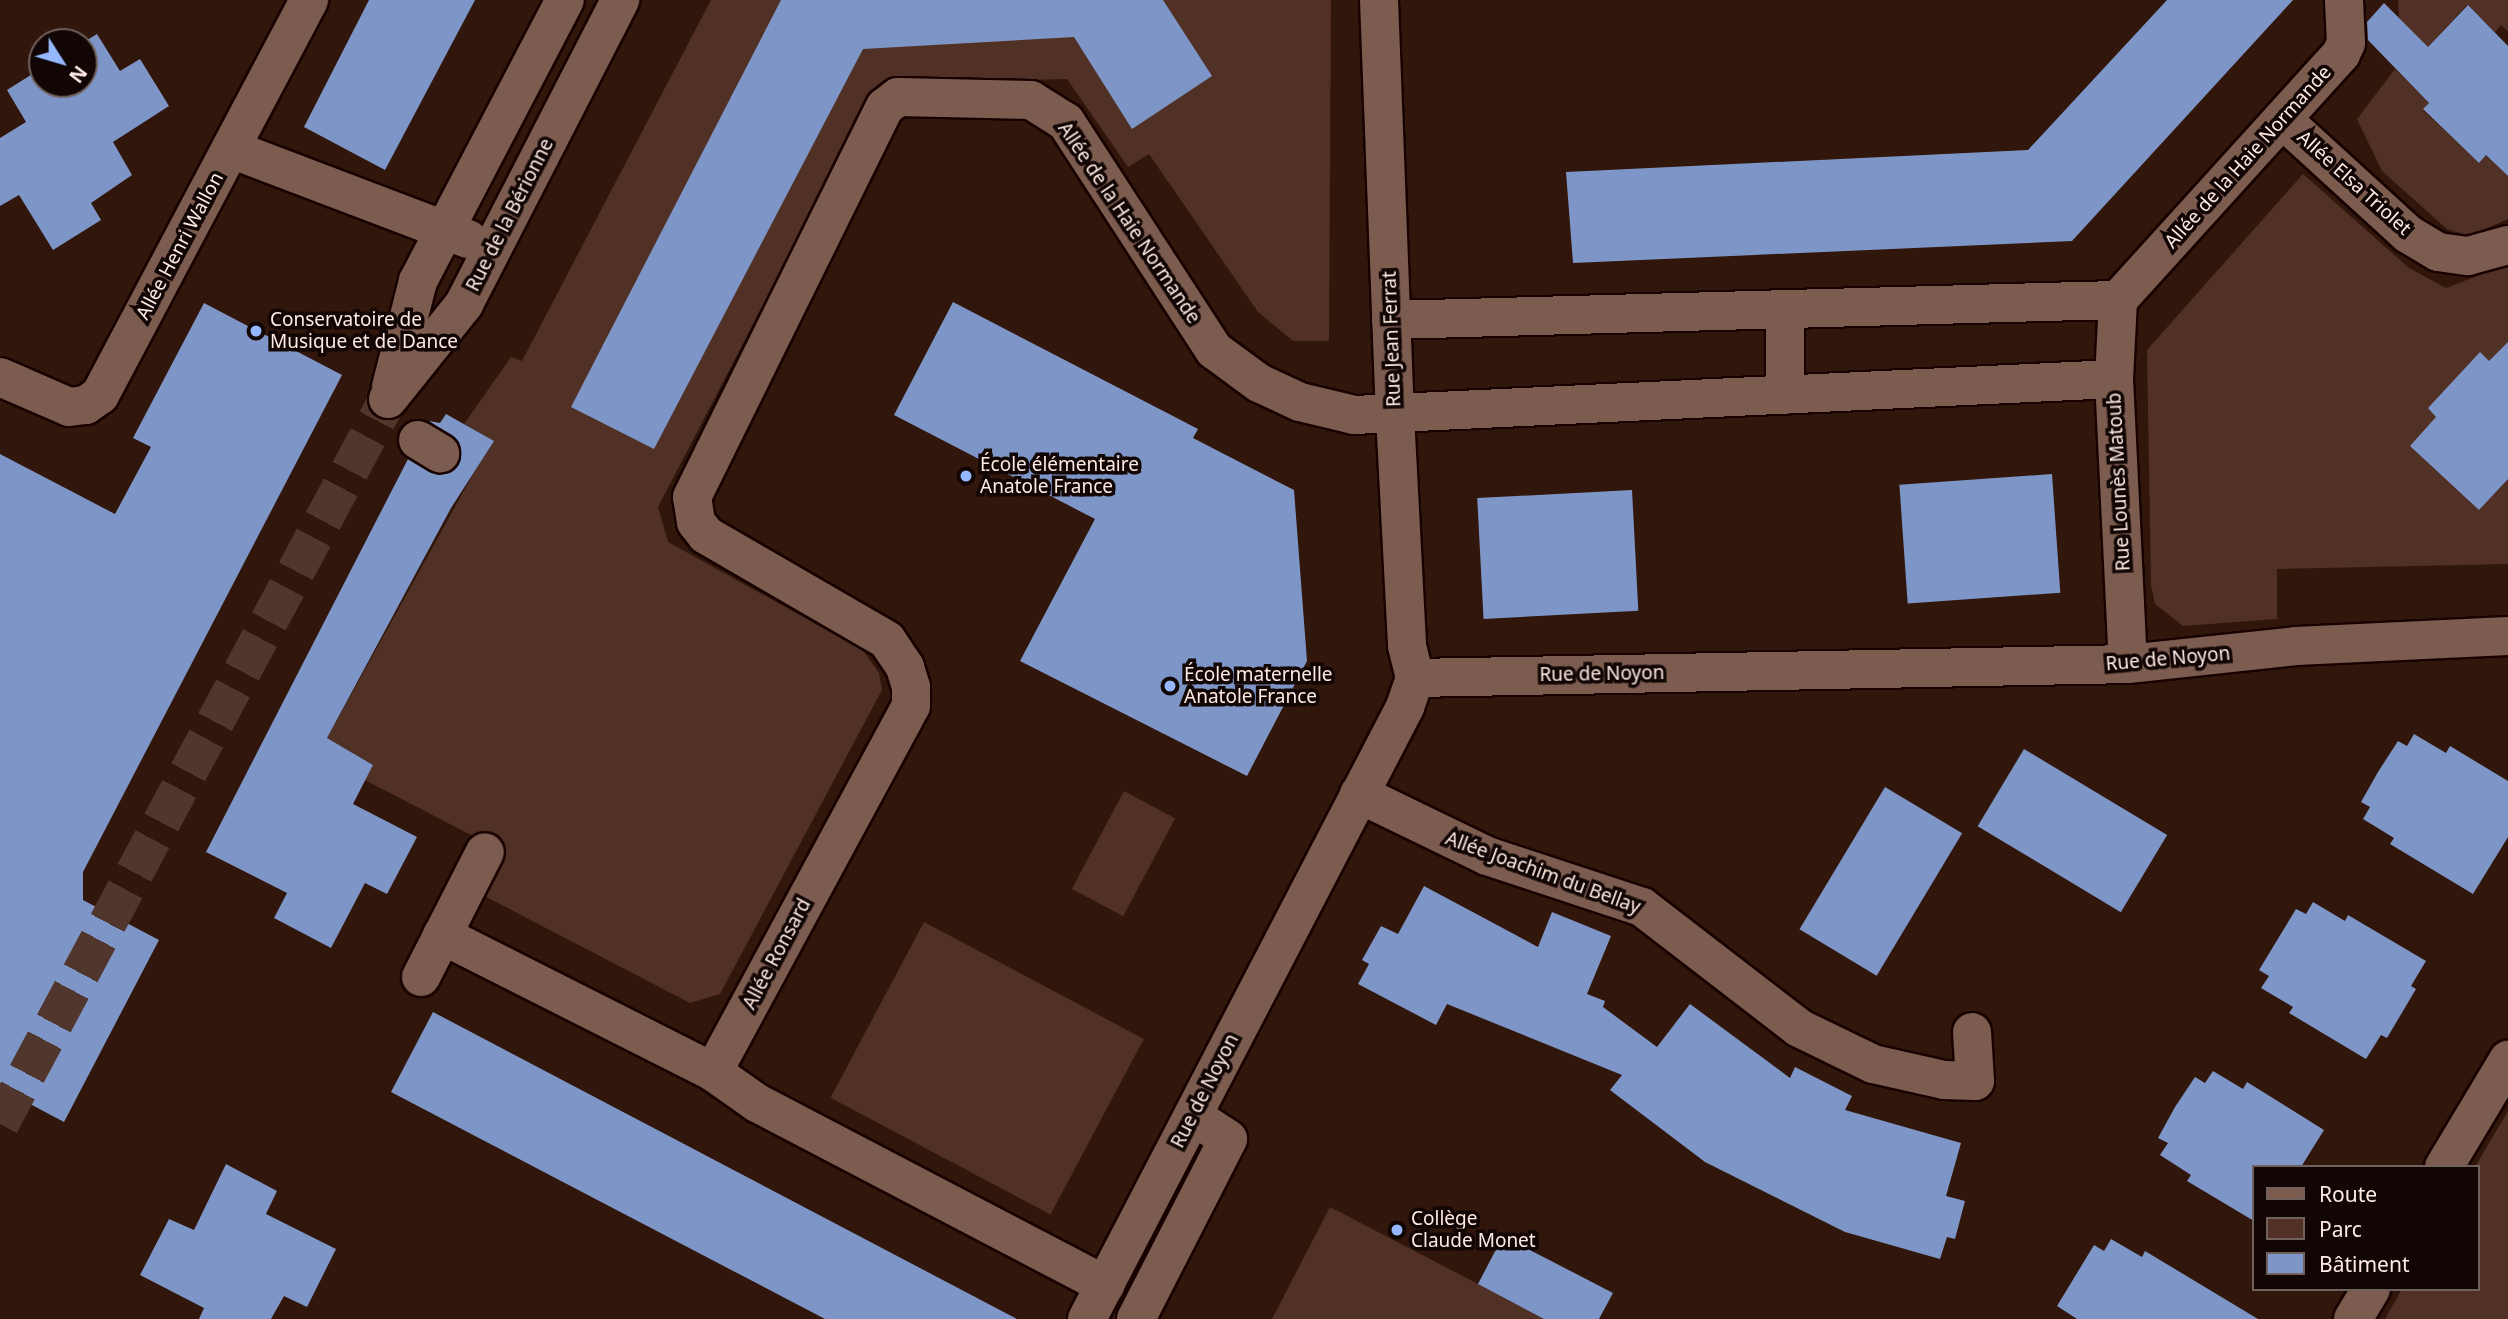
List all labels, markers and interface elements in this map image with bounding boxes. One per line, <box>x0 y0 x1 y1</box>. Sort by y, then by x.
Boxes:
north arrow <box>28 28 98 98</box>
text: N <box>63 60 93 88</box>
street label: Allée de la Haie Normande <box>2160 61 2336 253</box>
street label: Allée de la Haie Normande <box>1053 118 1205 328</box>
street label: Allée Elsa Triolet <box>2293 126 2415 240</box>
street label: Rue de la Bérionne <box>462 135 558 295</box>
street label: Allée Henri Wallon <box>132 168 228 324</box>
street label: Rue Jean Ferrat <box>1378 271 1406 407</box>
place label: Conservatoire de Musique et de Dance <box>270 309 458 353</box>
marker: Conservatoire de Musique et de Dance <box>248 323 264 339</box>
street label: Rue Lounès Matoub <box>2103 392 2135 572</box>
place label: École élémentaire Anatole France <box>980 454 1139 498</box>
marker: École élémentaire Anatole France <box>958 468 974 484</box>
street label: Rue de Noyon <box>2105 642 2231 676</box>
street label: Rue de Noyon <box>1539 662 1665 686</box>
place label: École maternelle Anatole France <box>1184 664 1333 708</box>
marker: École maternelle Anatole France <box>1162 678 1178 694</box>
street label: Allée Joachim du Bellay <box>1442 827 1644 919</box>
street label: Allée Ronsard <box>738 895 816 1013</box>
street label: Rue de Noyon <box>1166 1030 1244 1152</box>
legend <box>2252 1165 2480 1291</box>
text: Route <box>2319 1180 2377 1208</box>
place label: Collège Claude Monet <box>1411 1208 1536 1252</box>
text: Parc <box>2319 1215 2362 1243</box>
marker: Collège Claude Monet <box>1389 1222 1405 1238</box>
text: Bâtiment <box>2319 1250 2409 1278</box>

